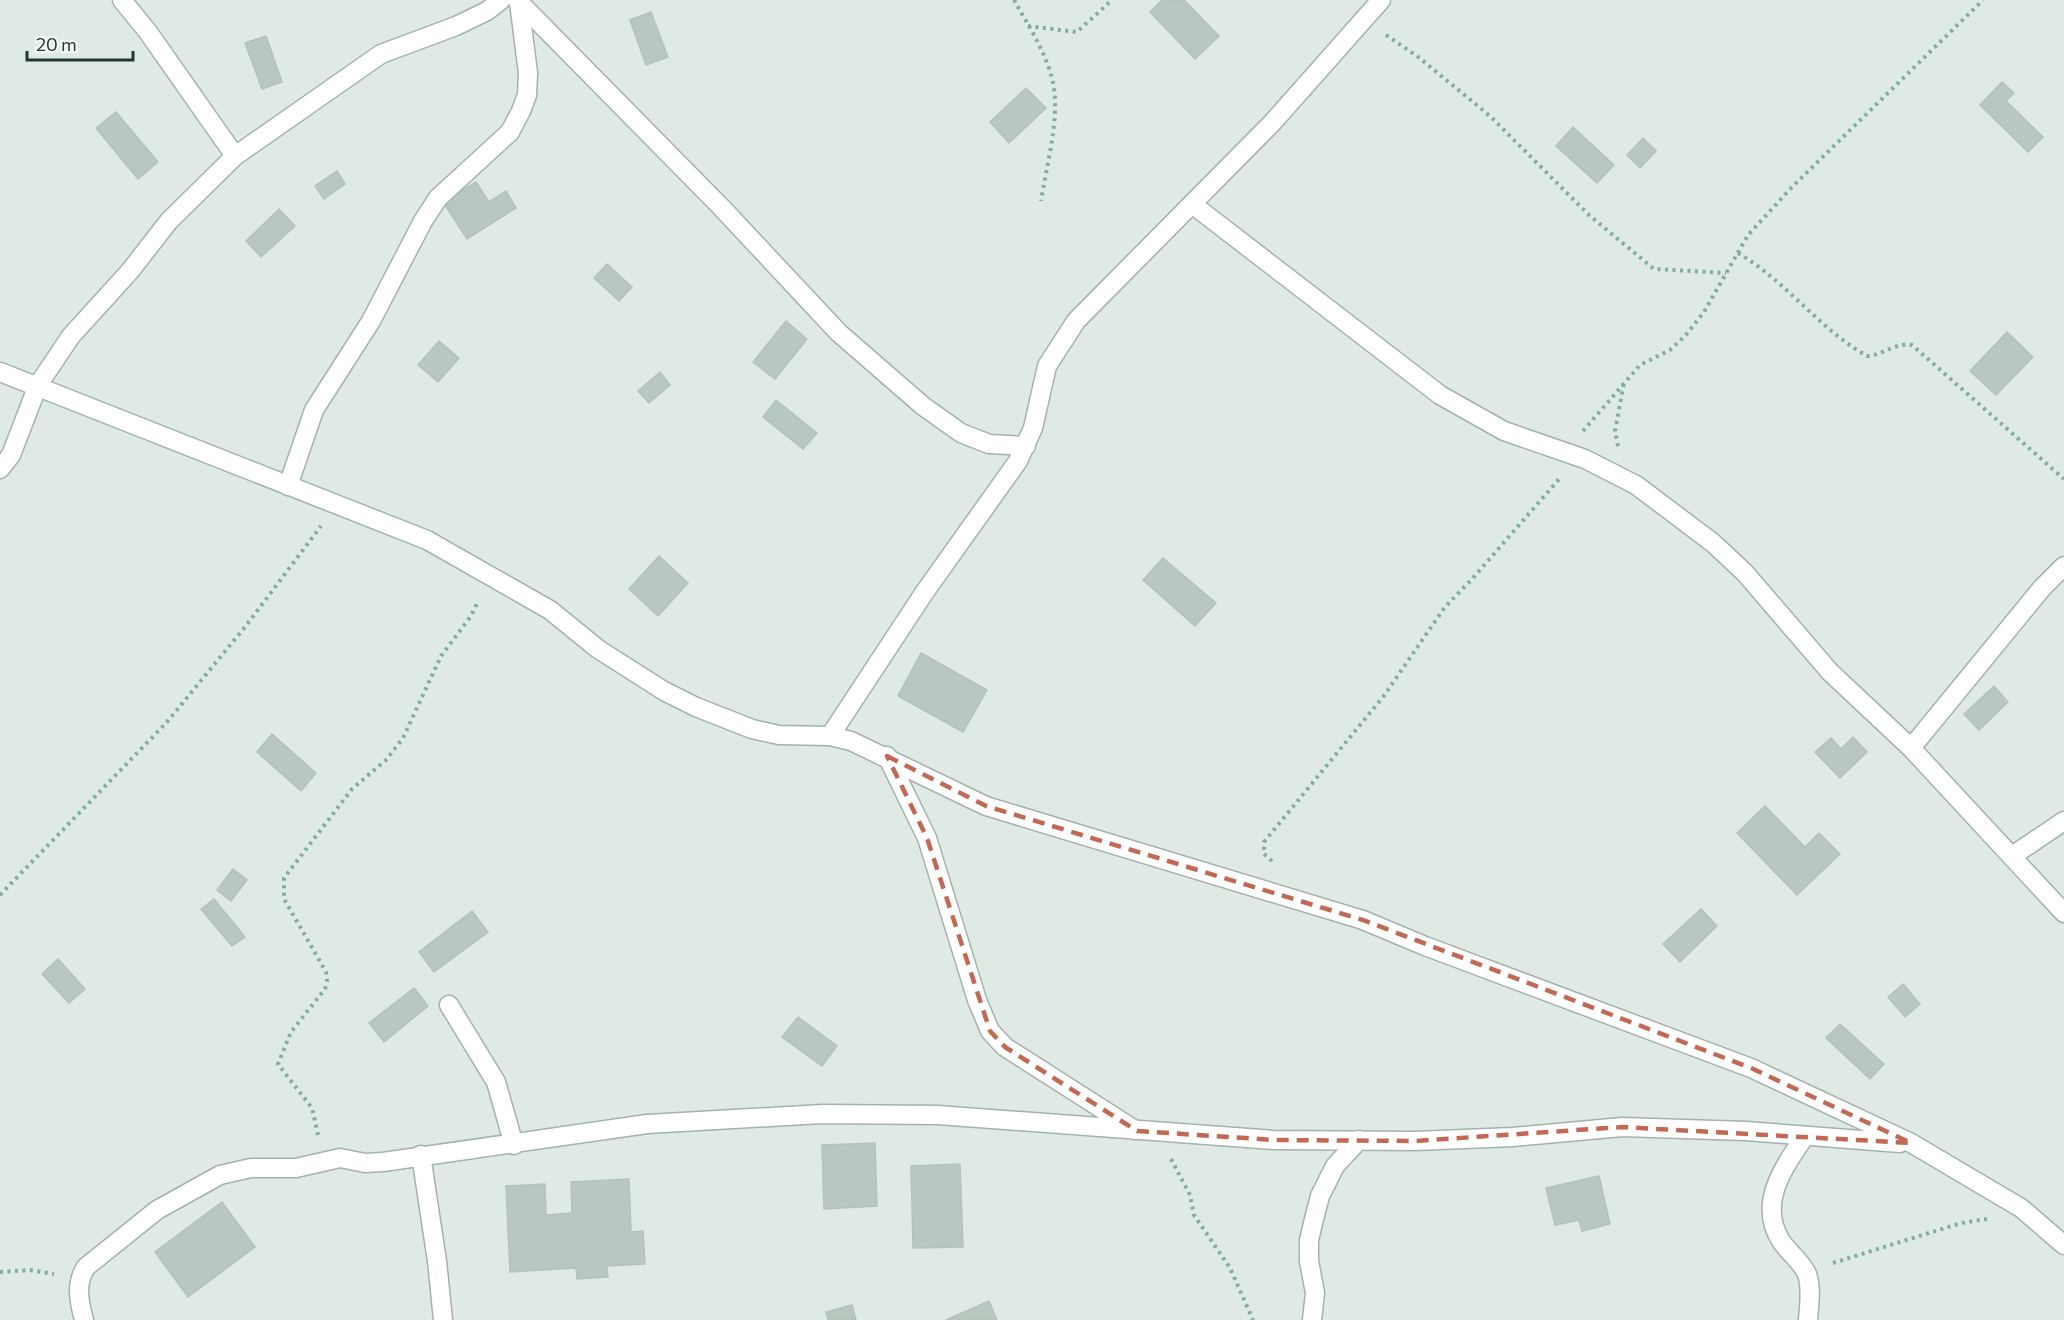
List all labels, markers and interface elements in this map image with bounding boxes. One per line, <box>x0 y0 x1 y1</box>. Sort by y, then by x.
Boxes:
scale bar <box>27 24 134 62</box>
text: 20 m <box>36 33 77 55</box>

